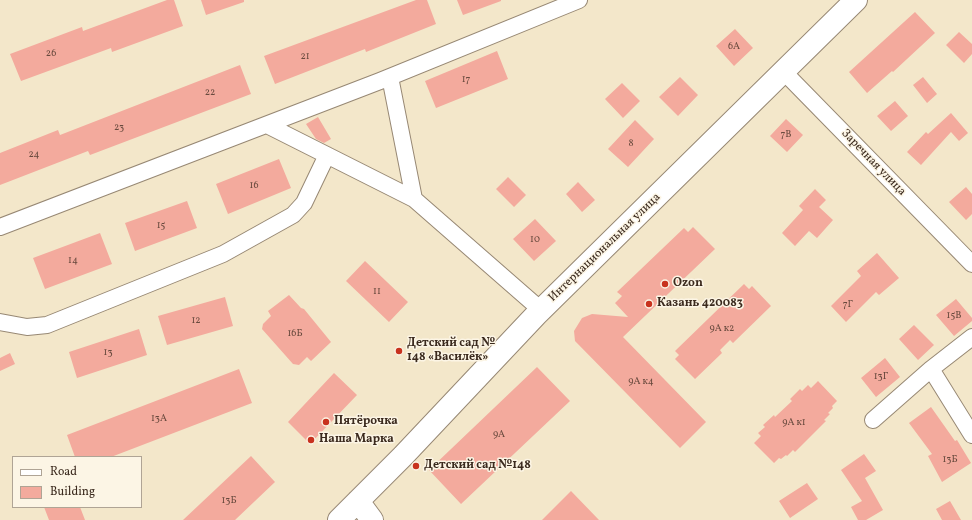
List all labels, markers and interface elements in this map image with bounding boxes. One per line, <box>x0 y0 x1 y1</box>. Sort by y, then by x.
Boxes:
house number: 6А <box>728 41 740 53</box>
house number: 26 <box>46 48 56 60</box>
house number: 21 <box>300 51 310 63</box>
house number: 17 <box>462 74 470 86</box>
house number: 22 <box>205 87 215 99</box>
house number: 23 <box>114 122 124 134</box>
street label: Заречная улица <box>838 127 908 199</box>
house number: 7В <box>780 129 792 141</box>
house number: 8 <box>628 138 634 150</box>
house number: 24 <box>28 149 40 161</box>
house number: 16 <box>250 180 258 192</box>
street label: Интернациональная улица <box>546 191 664 305</box>
house number: 15 <box>157 220 165 232</box>
house number: 10 <box>530 234 540 246</box>
house number: 14 <box>68 255 78 267</box>
place label: Ozon <box>673 277 703 291</box>
marker: Ozon <box>660 279 670 289</box>
house number: 11 <box>373 286 381 298</box>
place label: Казань 420083 <box>657 297 743 311</box>
marker: Казань 420083 <box>644 299 654 309</box>
house number: 7Г <box>843 299 853 311</box>
house number: 15В <box>947 310 961 322</box>
house number: 12 <box>191 315 201 327</box>
house number: 9А к2 <box>710 323 734 335</box>
house number: 16Б <box>287 328 303 340</box>
place label: Детский сад № 148 «Василёк» <box>407 337 495 365</box>
marker: Детский сад № 148 «Василёк» <box>394 346 404 356</box>
house number: 13 <box>103 347 113 359</box>
house number: 13Г <box>874 371 888 383</box>
house number: 9А к4 <box>628 376 654 388</box>
house number: 13А <box>151 413 167 425</box>
place label: Пятёрочка <box>334 415 398 429</box>
marker: Пятёрочка <box>321 417 331 427</box>
house number: 9А к1 <box>782 417 806 429</box>
house number: 9А <box>493 429 505 441</box>
place label: Наша Марка <box>319 433 394 447</box>
marker: Наша Марка <box>306 435 316 445</box>
house number: 13Б <box>942 454 958 466</box>
legend <box>12 456 142 508</box>
place label: Детский сад №148 <box>424 459 531 473</box>
marker: Детский сад №148 <box>411 461 421 471</box>
text: Road <box>50 464 77 480</box>
text: Building <box>50 484 95 500</box>
house number: 13Б <box>221 495 237 507</box>

